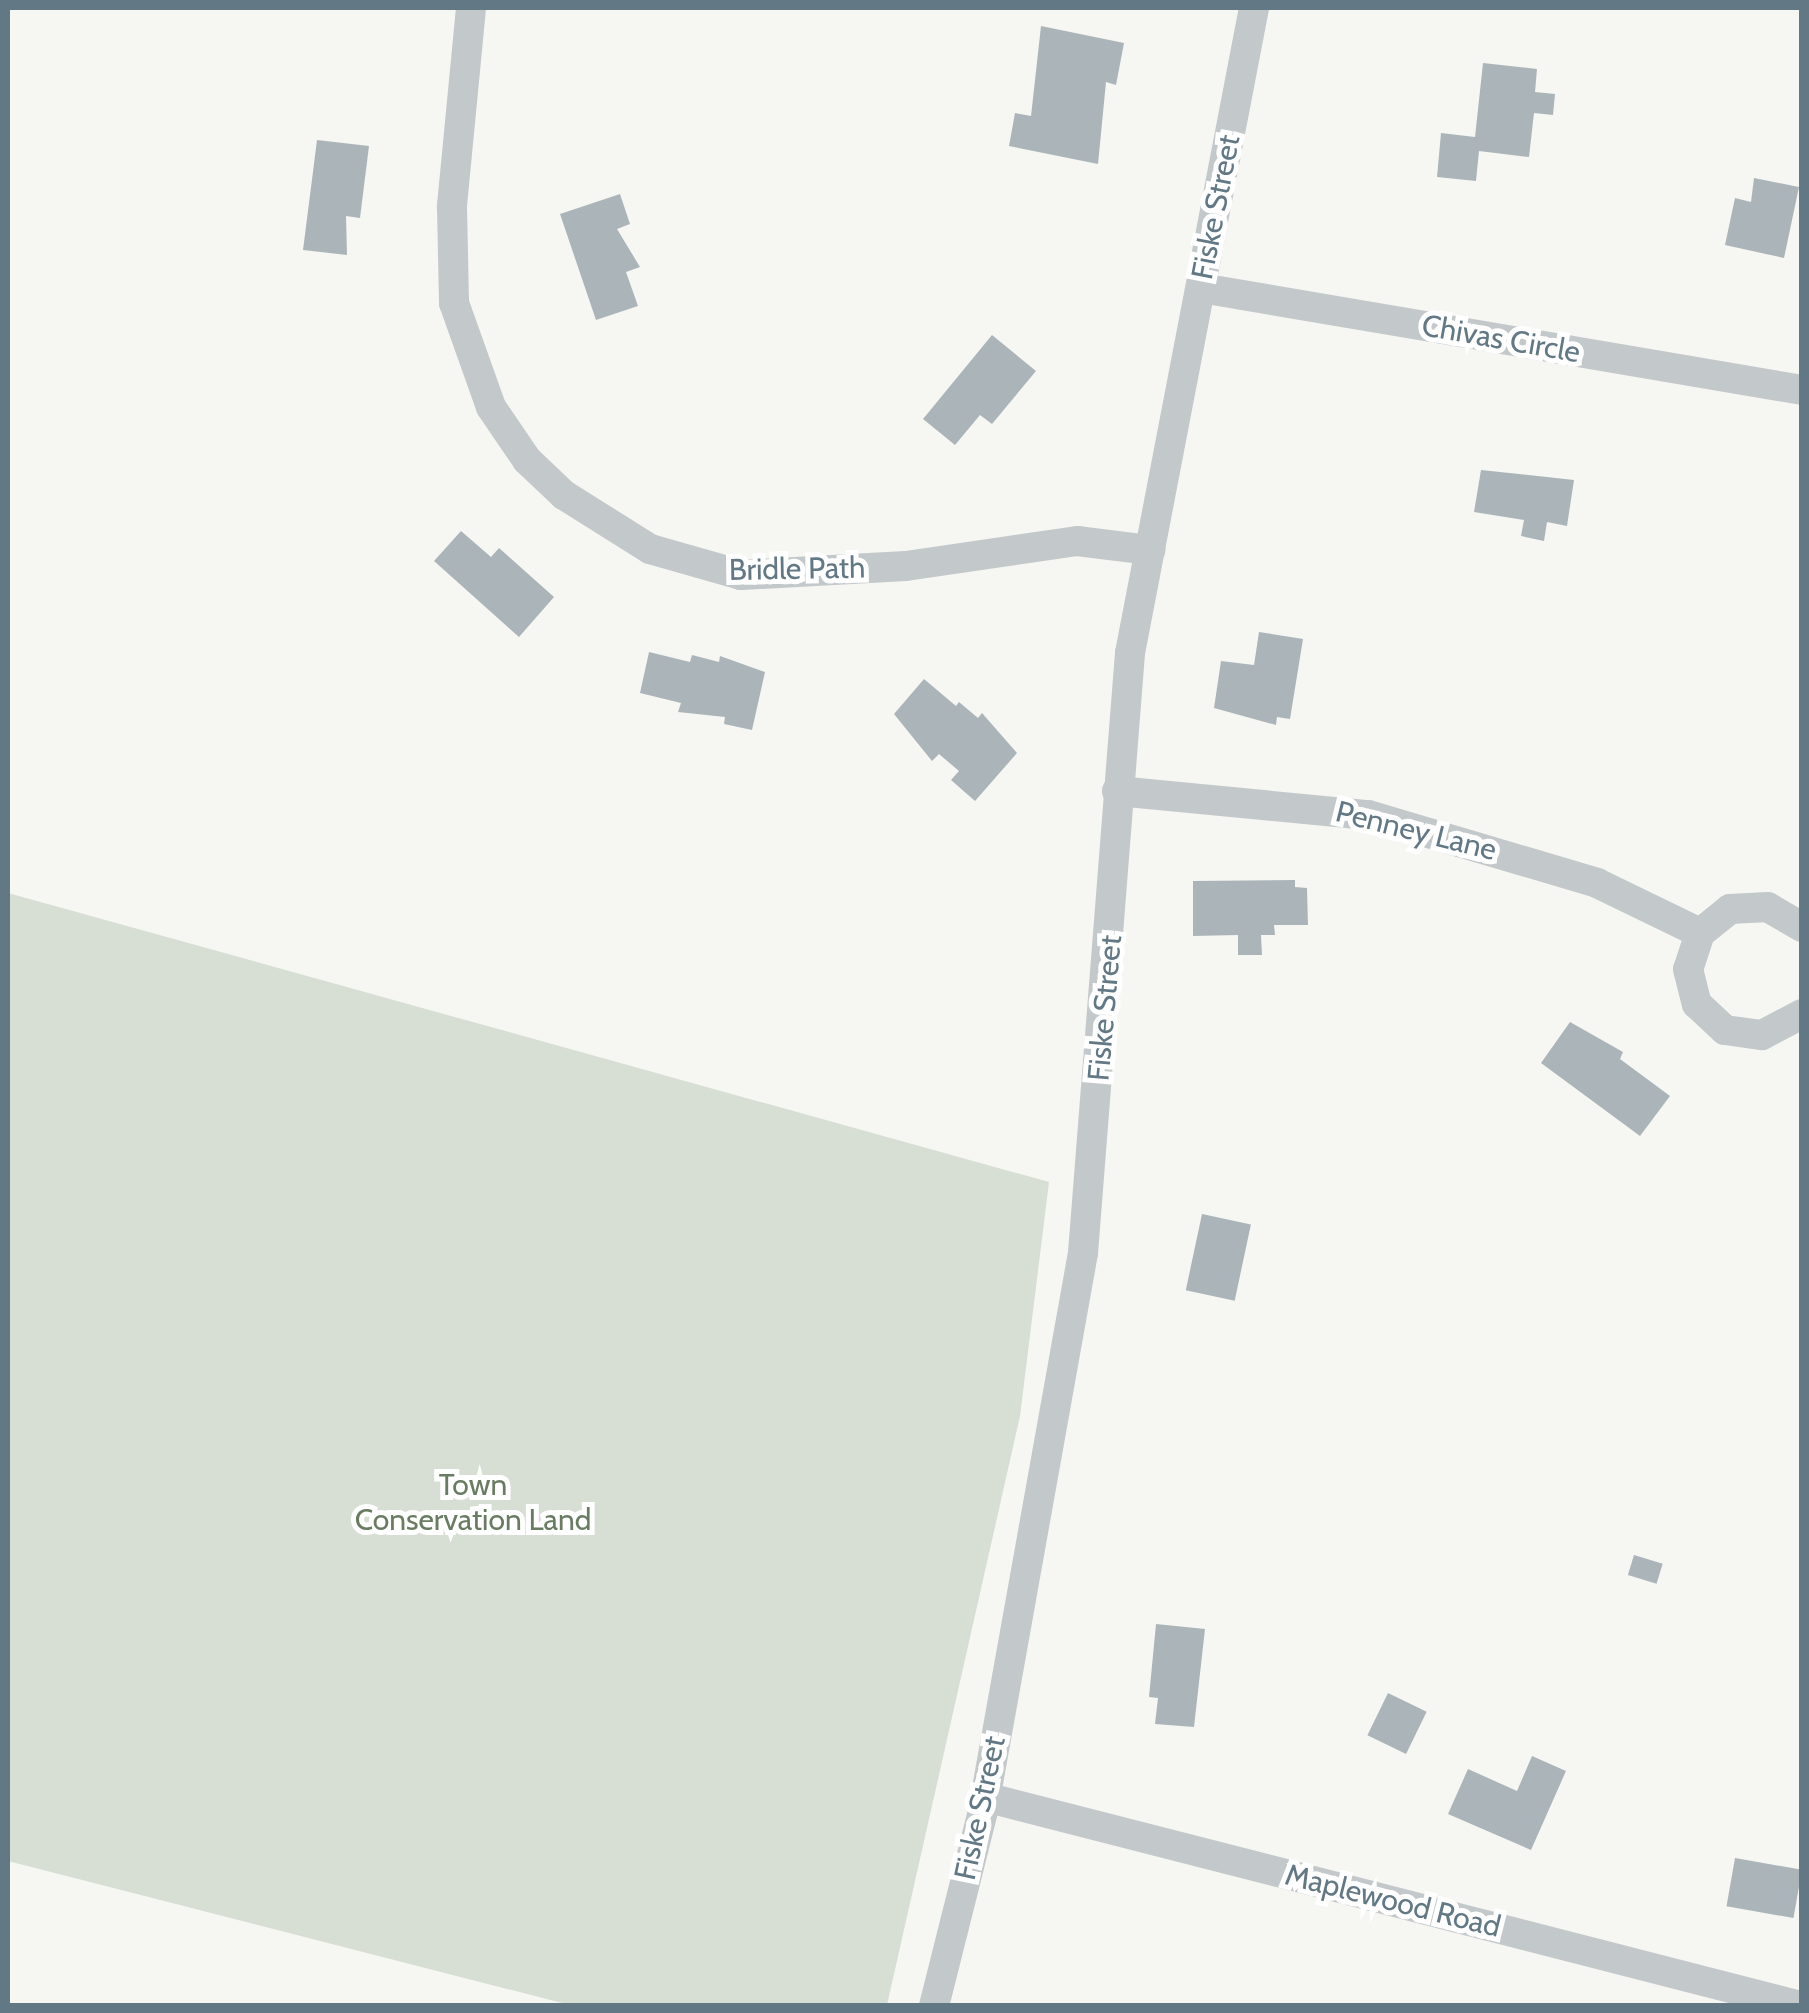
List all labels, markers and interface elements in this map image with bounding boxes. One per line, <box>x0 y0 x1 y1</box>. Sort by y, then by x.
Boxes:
street label: Fiske Street <box>1184 132 1248 282</box>
street label: Chivas Circle <box>1419 307 1583 371</box>
street label: Bridle Path <box>728 550 866 588</box>
street label: Penney Lane <box>1332 794 1500 868</box>
street label: Fiske Street <box>1081 934 1129 1082</box>
park label: Town Conservation Land <box>355 1467 591 1538</box>
street label: Fiske Street <box>947 1733 1013 1883</box>
street label: Maplewood Road <box>1282 1857 1504 1945</box>

